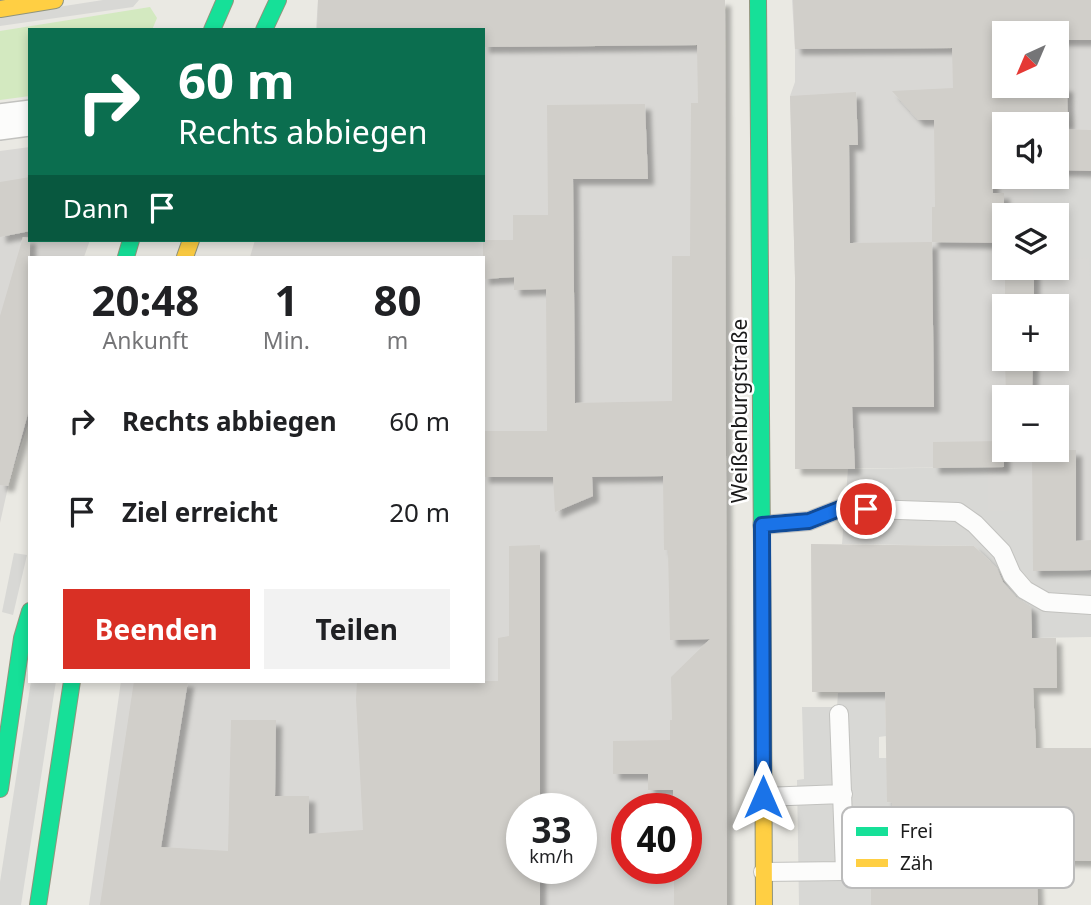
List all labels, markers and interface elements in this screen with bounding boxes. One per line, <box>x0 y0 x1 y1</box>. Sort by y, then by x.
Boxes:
north arrow <box>992 21 1069 98</box>
map controls <box>992 21 1069 462</box>
text: 60 m <box>178 47 295 113</box>
icon: right <box>63 56 154 147</box>
text: Rechts abbiegen <box>178 110 427 153</box>
button: sound <box>992 112 1069 189</box>
icon: arrive <box>143 189 181 227</box>
text: Dann <box>63 190 129 226</box>
button: layers <box>992 203 1069 280</box>
text: 20:48 <box>91 271 199 328</box>
text: 1 <box>274 271 298 328</box>
text: 80 <box>373 271 422 328</box>
button: + <box>992 294 1069 371</box>
street label: Weißenburgstraße <box>725 319 753 503</box>
text: Ankunft <box>102 324 188 356</box>
text: Min. <box>263 324 310 356</box>
text: m <box>387 324 408 356</box>
button: − <box>992 385 1069 462</box>
icon: right <box>63 402 101 440</box>
text: Rechts abbiegen <box>122 403 337 439</box>
text: 60 m <box>389 403 450 439</box>
pin <box>836 479 896 539</box>
icon: arrive <box>847 490 885 528</box>
icon: arrive <box>63 493 101 531</box>
text: Ziel erreicht <box>122 494 278 530</box>
text: 20 m <box>389 494 450 530</box>
button: Beenden <box>63 589 250 669</box>
button: Teilen <box>264 589 450 669</box>
position arrow <box>726 760 800 834</box>
speed limit sign: 40 <box>611 793 702 884</box>
text: 33 <box>531 806 572 853</box>
legend <box>842 807 1074 888</box>
text: Frei <box>900 818 933 844</box>
text: km/h <box>529 844 574 868</box>
text: Zäh <box>900 850 933 876</box>

